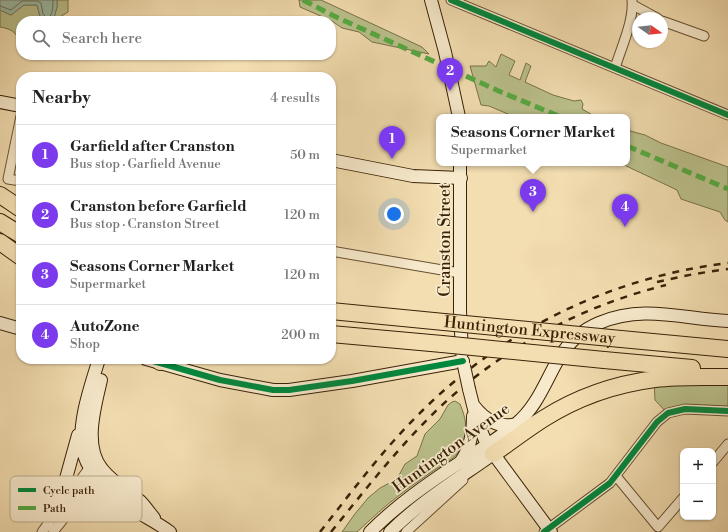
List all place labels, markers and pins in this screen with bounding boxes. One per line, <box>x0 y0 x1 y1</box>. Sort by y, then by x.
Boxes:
pin: 2 <box>437 58 463 91</box>
pin: 1 <box>379 126 405 159</box>
pin: 3 <box>520 179 546 212</box>
pin: 4 <box>612 194 638 227</box>

